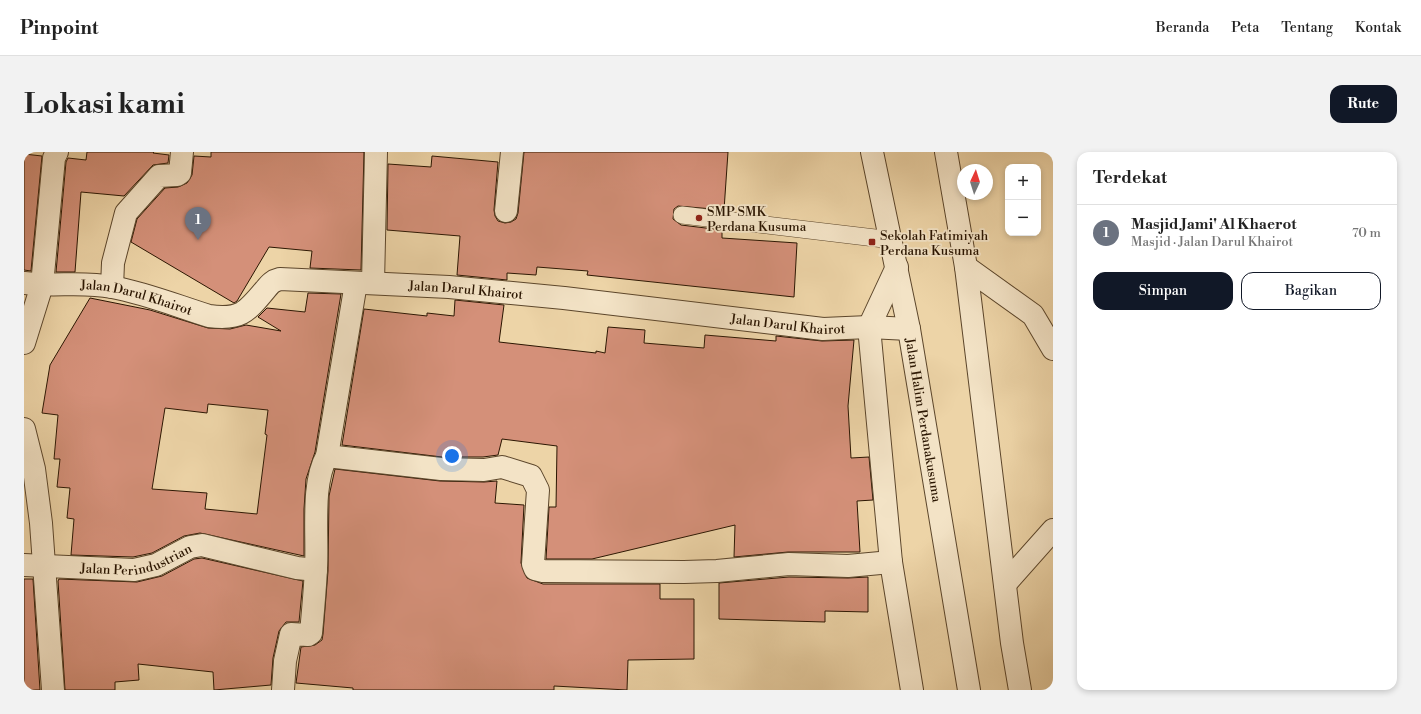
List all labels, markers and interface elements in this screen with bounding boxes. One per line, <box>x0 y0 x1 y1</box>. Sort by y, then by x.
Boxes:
text: Pinpoint <box>20 16 99 40</box>
text: Beranda <box>1156 19 1209 37</box>
text: Peta <box>1231 19 1259 37</box>
text: Tentang <box>1281 19 1333 37</box>
text: Kontak <box>1355 19 1401 37</box>
button: Rute <box>1330 85 1397 123</box>
text: Lokasi kami <box>24 87 185 122</box>
north arrow <box>957 164 993 200</box>
map controls <box>1005 164 1041 236</box>
button: + <box>1005 164 1041 200</box>
text: Terdekat <box>1093 167 1167 189</box>
button: − <box>1005 200 1041 236</box>
place label: SMP SMK Perdana Kusuma <box>707 204 807 235</box>
pin: 1 <box>185 207 211 240</box>
marker: SMP SMK Perdana Kusuma <box>694 213 704 223</box>
text: Masjid Jami' Al Khaerot <box>1131 215 1296 234</box>
text: 1 <box>1103 225 1109 241</box>
text: 70 m <box>1352 225 1381 241</box>
place label: Sekolah Fatimiyah Perdana Kusuma <box>880 228 989 259</box>
text: Masjid · Jalan Darul Khairot <box>1131 234 1293 250</box>
marker: Sekolah Fatimiyah Perdana Kusuma <box>867 237 877 247</box>
button: Simpan <box>1093 272 1233 310</box>
button: Bagikan <box>1241 272 1381 310</box>
street label: Jalan Darul Khairot <box>79 277 195 319</box>
street label: Jalan Darul Khairot <box>407 278 524 303</box>
street label: Jalan Darul Khairot <box>729 311 846 338</box>
street label: Jalan Halim Perdanakusuma <box>901 336 945 504</box>
your location <box>442 446 462 466</box>
street label: Jalan Perindustrian <box>79 540 195 579</box>

